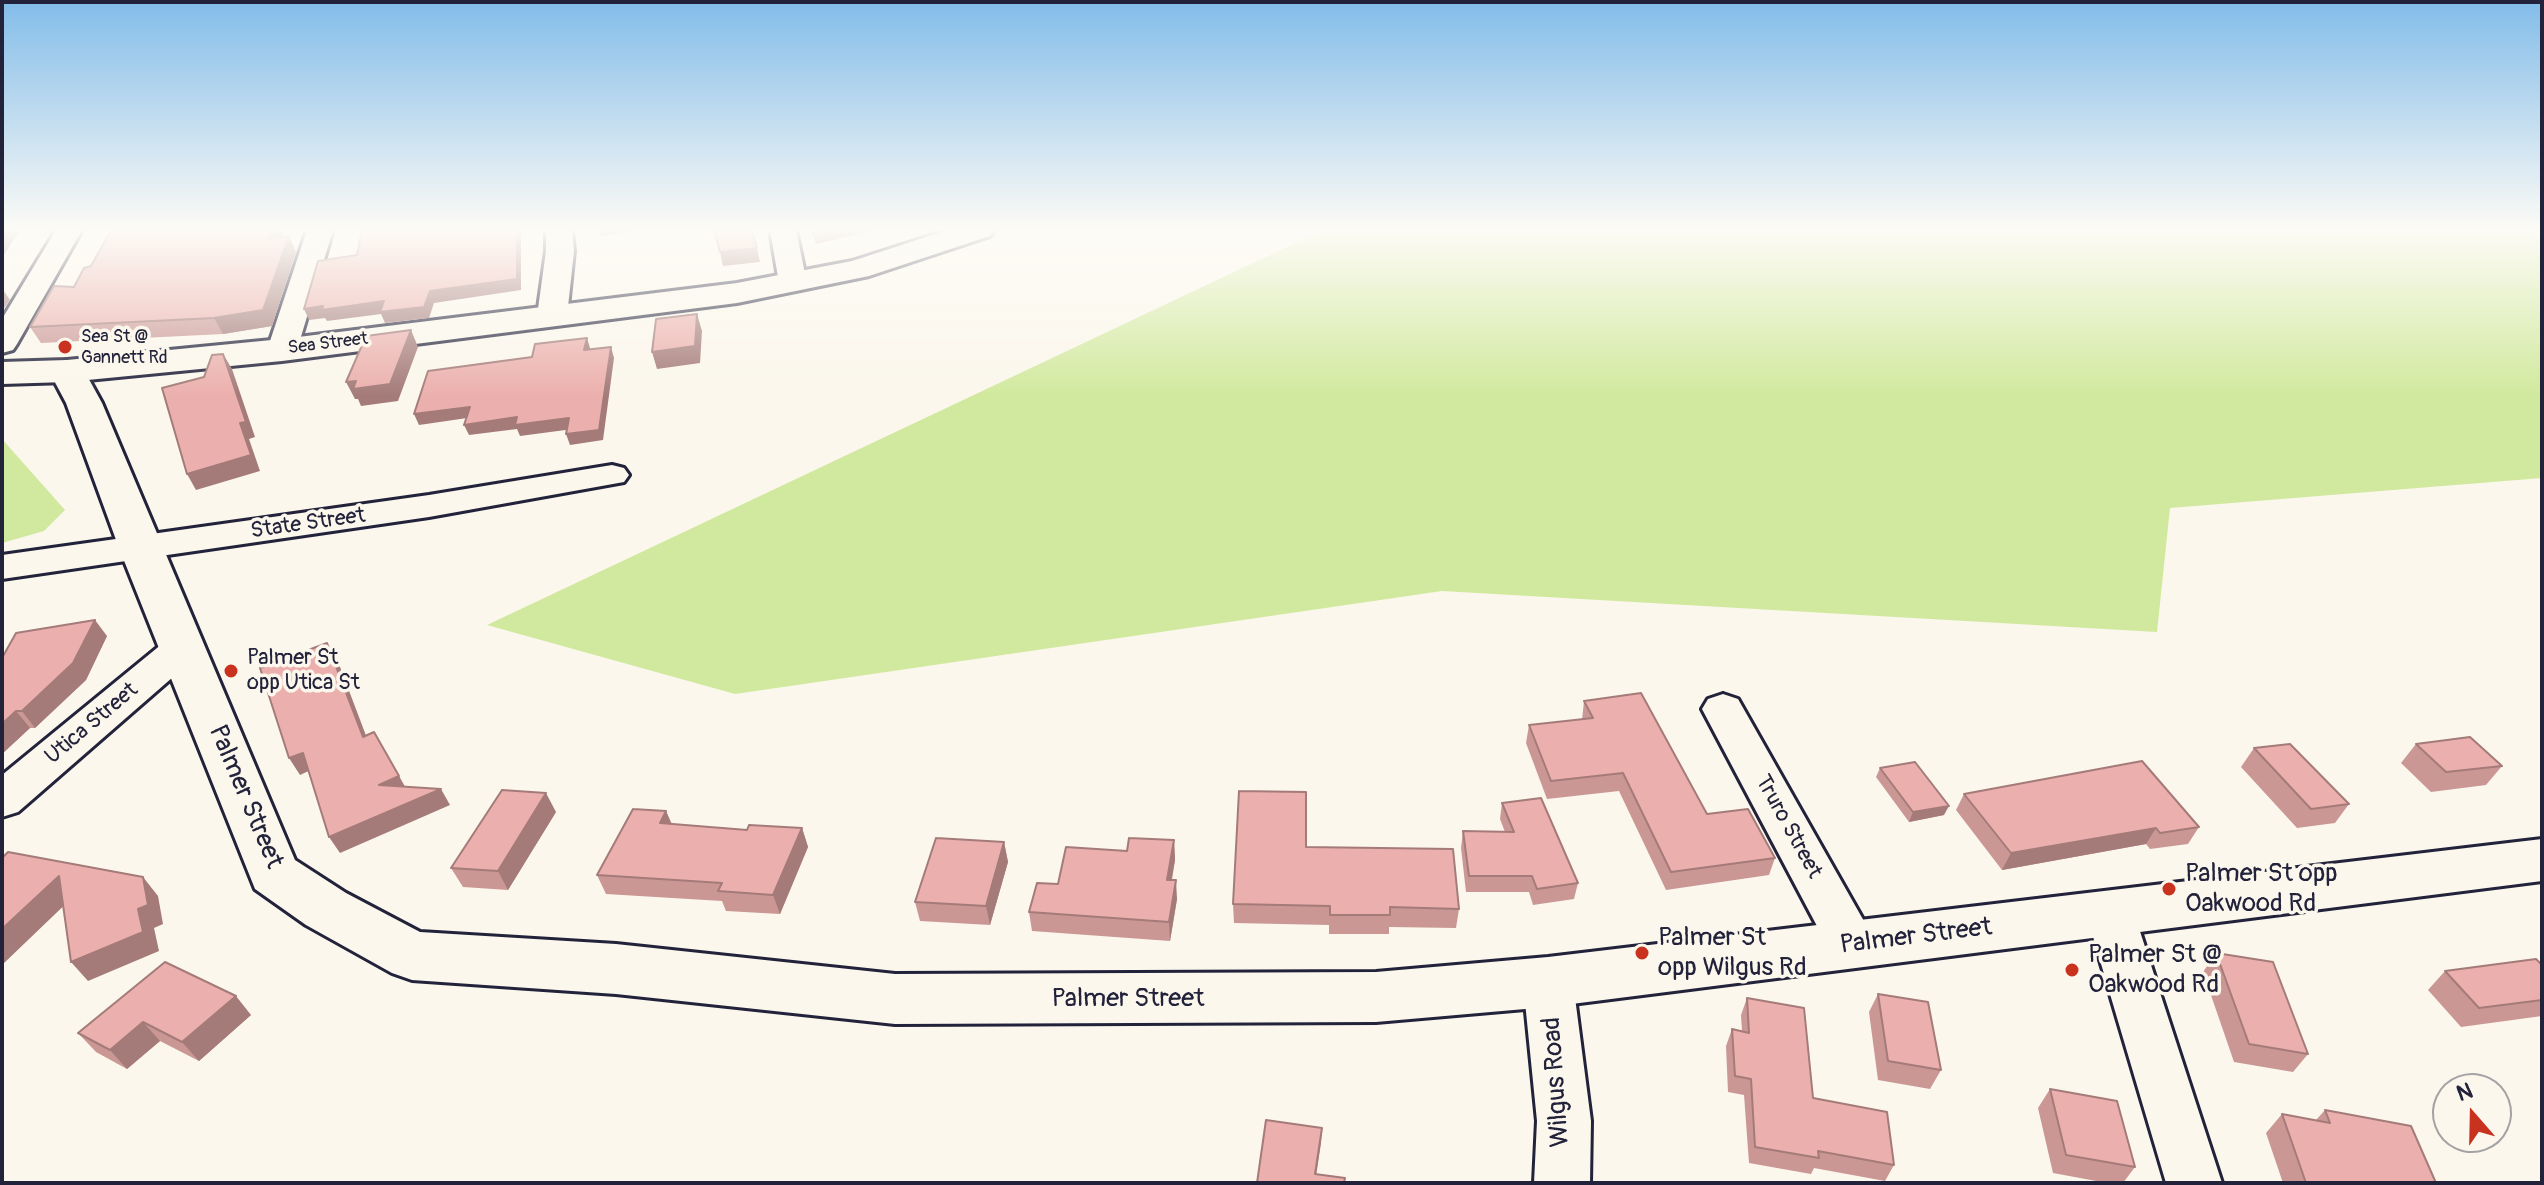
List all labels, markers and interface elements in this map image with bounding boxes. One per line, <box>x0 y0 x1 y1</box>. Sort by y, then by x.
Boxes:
place label: Sea St @ Gannett Rd <box>81 326 168 368</box>
street label: Sea Street <box>287 328 369 360</box>
marker: Sea St @ Gannett Rd <box>56 338 74 356</box>
street label: State Street <box>249 503 367 545</box>
place label: Palmer St opp Utica St <box>247 645 360 696</box>
marker: Palmer St opp Utica St <box>222 662 240 680</box>
street label: Utica Street <box>40 678 144 770</box>
street label: Palmer Street <box>201 721 289 873</box>
street label: Truro Street <box>1749 771 1827 883</box>
place label: Palmer St opp Oakwood Rd <box>2185 858 2337 920</box>
marker: Palmer St opp Oakwood Rd <box>2160 880 2178 898</box>
street label: Palmer Street <box>1838 912 1994 962</box>
place label: Palmer St opp Wilgus Rd <box>1658 922 1807 984</box>
place label: Palmer St @ Oakwood Rd <box>2088 939 2222 1000</box>
marker: Palmer St opp Wilgus Rd <box>1633 944 1651 962</box>
marker: Palmer St @ Oakwood Rd <box>2063 961 2081 979</box>
street label: Palmer Street <box>1052 983 1204 1015</box>
street label: Wilgus Road <box>1537 1016 1577 1148</box>
north arrow <box>2432 1073 2512 1153</box>
text: N <box>2453 1077 2476 1108</box>

